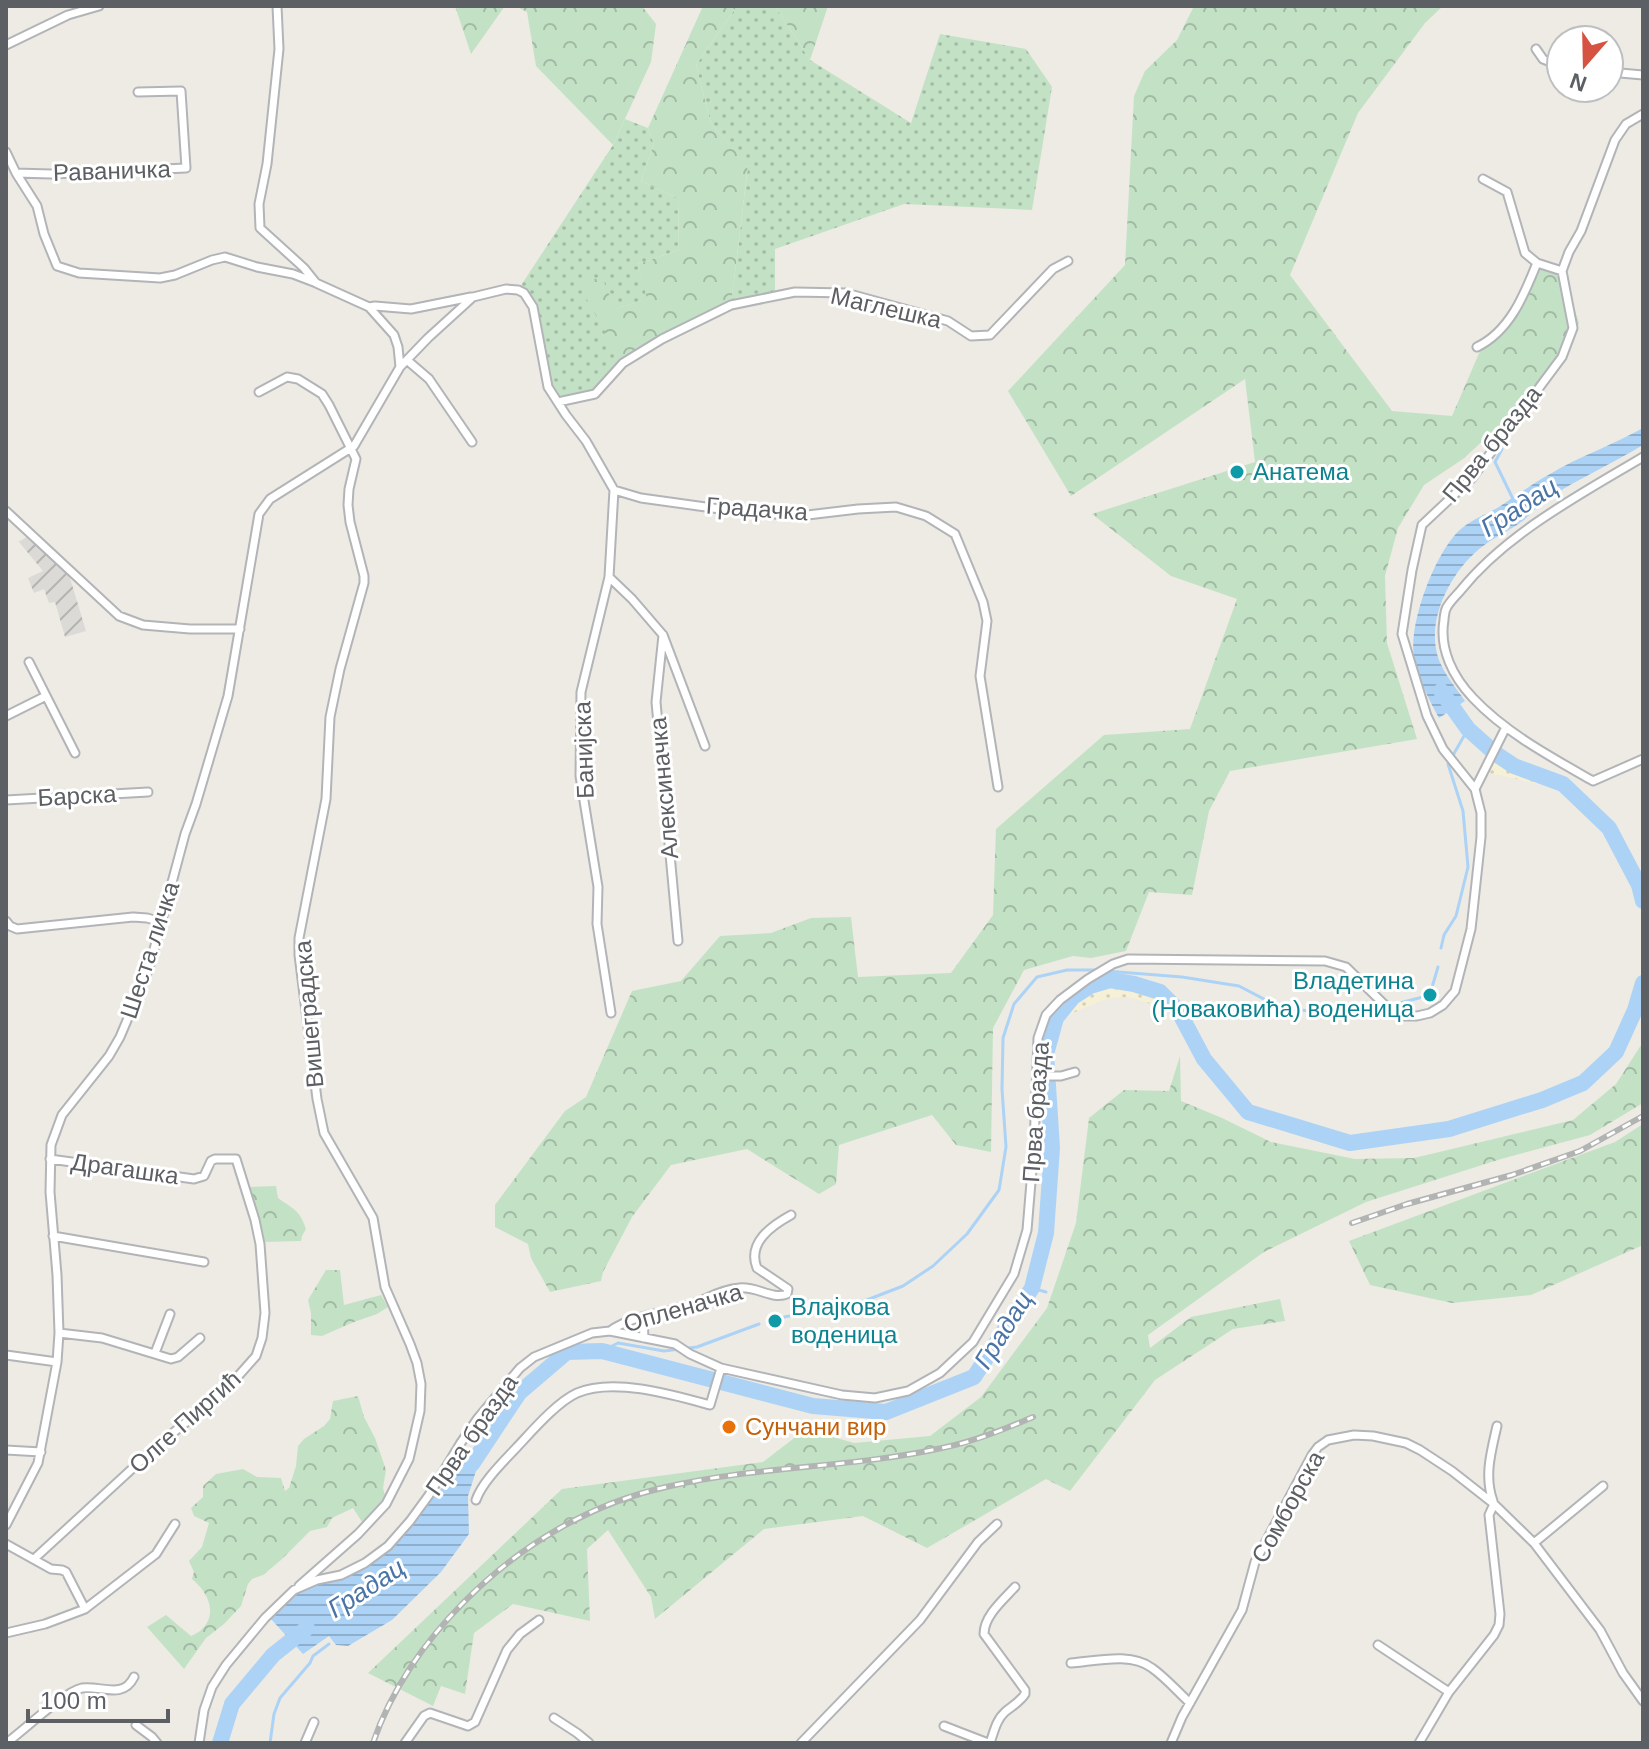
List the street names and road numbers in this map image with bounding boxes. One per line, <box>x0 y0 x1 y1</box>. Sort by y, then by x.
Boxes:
street label: Раваничка <box>53 155 172 186</box>
street label: Маглешка <box>828 282 945 334</box>
street label: Прва бразда <box>1437 380 1547 507</box>
street label: Градачка <box>705 491 810 526</box>
street label: Банијска <box>568 700 599 799</box>
street label: Алексиначка <box>644 715 683 860</box>
street label: Барска <box>37 780 118 811</box>
street label: Шеста личка <box>115 877 185 1022</box>
street label: Вишеградска <box>289 939 328 1089</box>
street label: Прва бразда <box>1017 1040 1054 1183</box>
street label: Драгашка <box>70 1148 181 1189</box>
street label: Опленачка <box>621 1278 746 1337</box>
street label: Олге Пиргић <box>124 1365 246 1479</box>
street label: Прва бразда <box>420 1369 523 1500</box>
street label: Сомборска <box>1246 1446 1330 1567</box>

